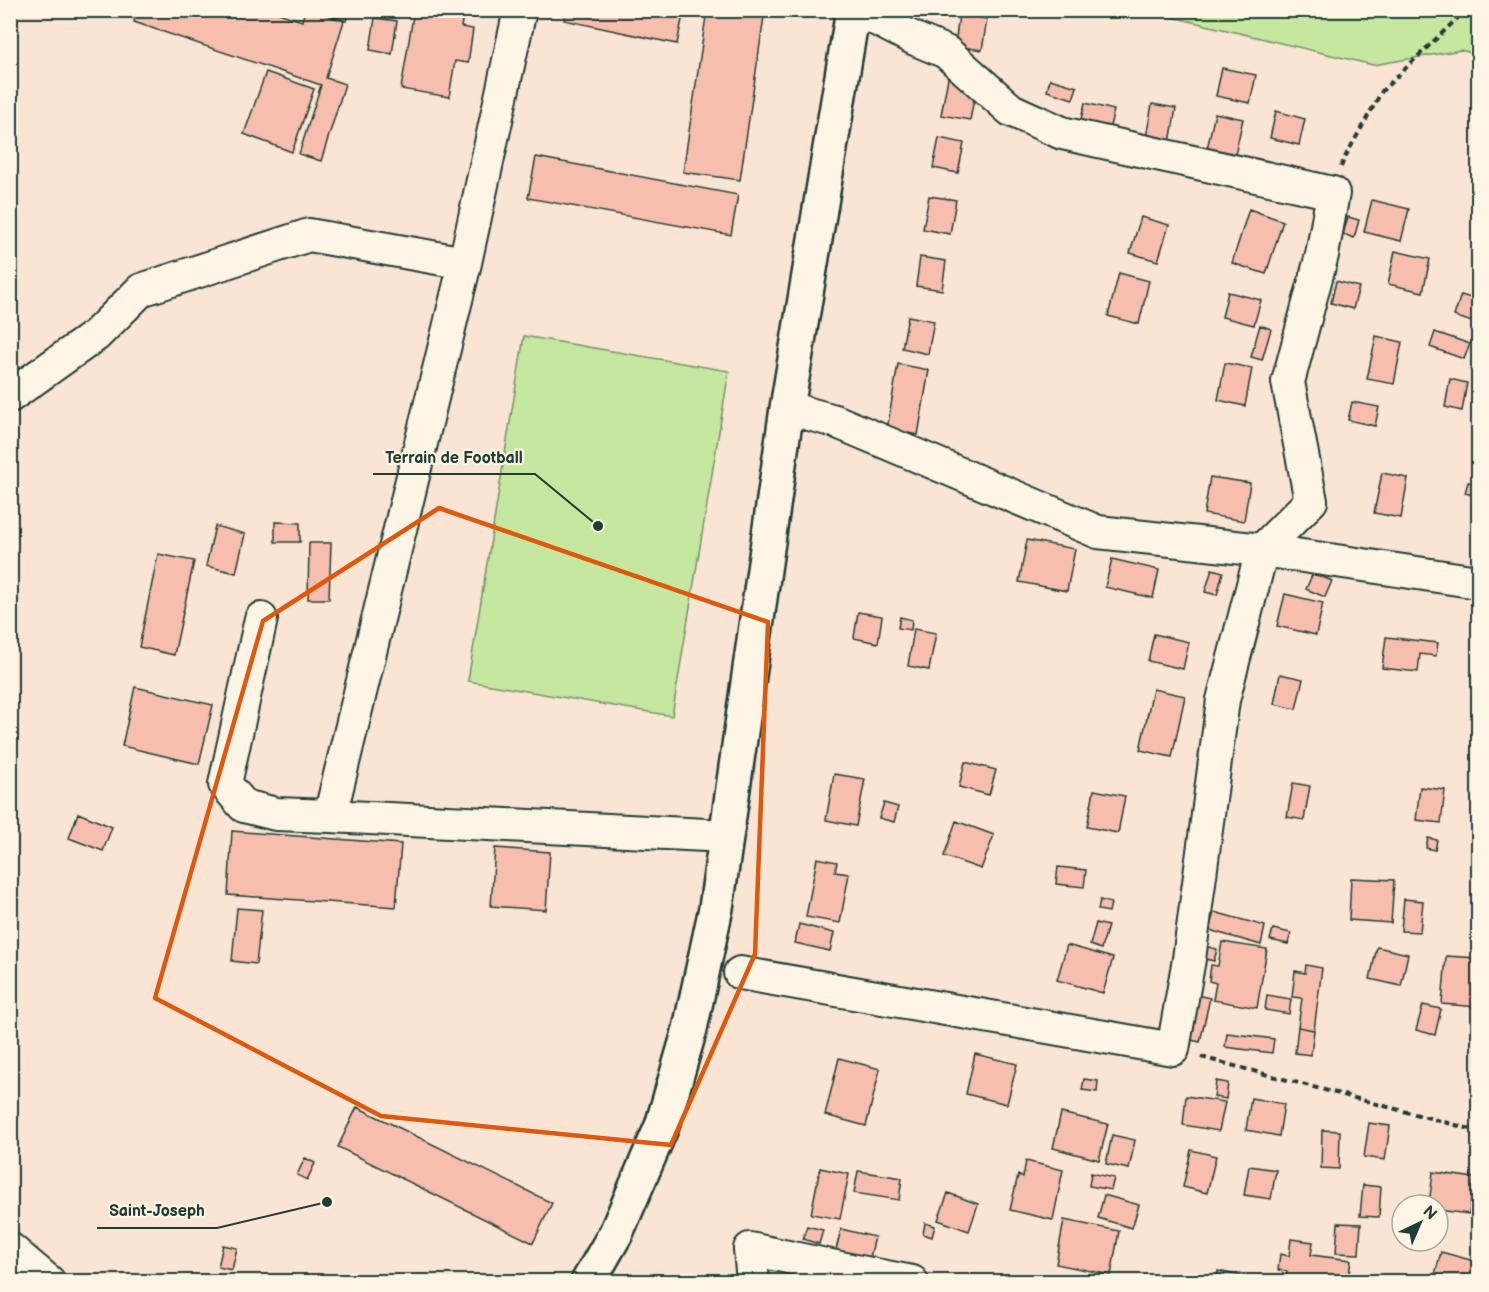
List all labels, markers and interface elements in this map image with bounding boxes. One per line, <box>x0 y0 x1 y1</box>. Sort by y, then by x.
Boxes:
callout: Terrain de Football <box>373 440 535 474</box>
text: Terrain de Football <box>385 449 523 468</box>
north arrow <box>1390 1193 1450 1253</box>
callout: Saint-Joseph <box>97 1194 217 1228</box>
text: Saint-Joseph <box>109 1202 205 1221</box>
text: N <box>1418 1202 1440 1224</box>

